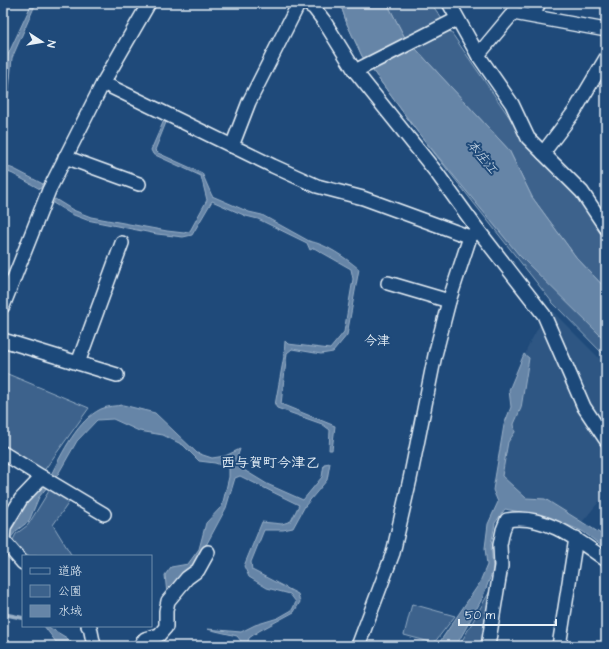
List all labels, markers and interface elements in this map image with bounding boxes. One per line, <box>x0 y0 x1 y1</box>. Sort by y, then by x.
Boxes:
north arrow <box>22 22 62 62</box>
text: N <box>43 39 59 49</box>
water label: 本庄江 <box>463 136 502 179</box>
district label: 今津 <box>364 332 390 350</box>
district label: 西与賀町今津乙 <box>221 453 319 473</box>
legend <box>22 555 152 627</box>
text: 道路 <box>58 563 82 580</box>
text: 公園 <box>58 583 82 600</box>
scale bar <box>459 601 556 627</box>
text: 水域 <box>58 603 82 620</box>
text: 50 m <box>465 607 496 624</box>

